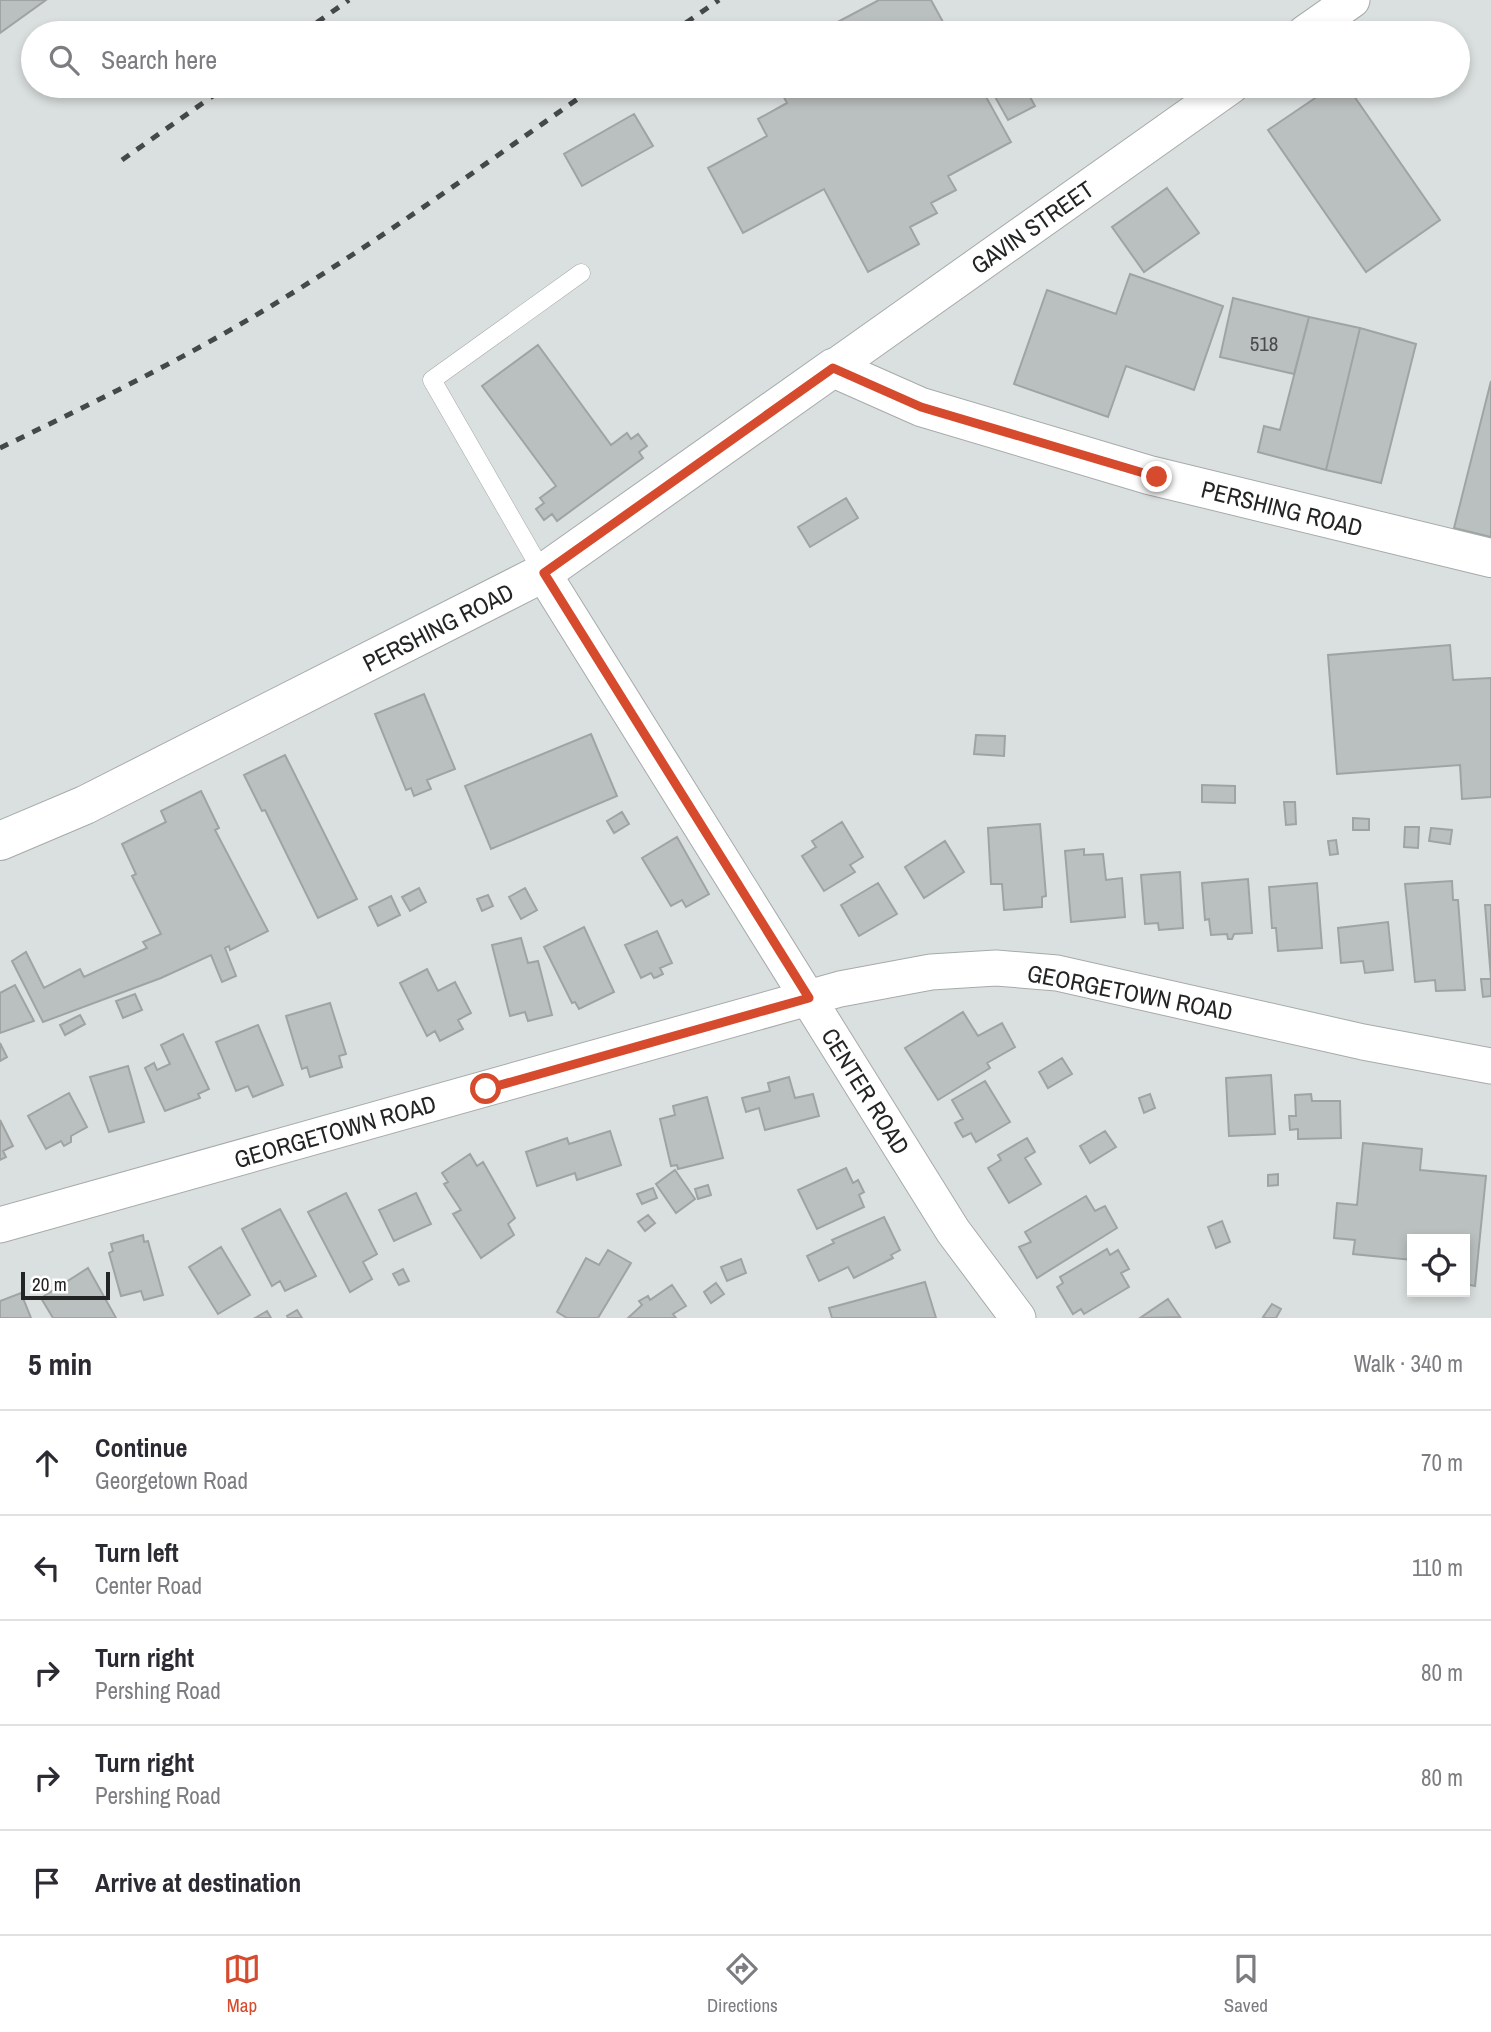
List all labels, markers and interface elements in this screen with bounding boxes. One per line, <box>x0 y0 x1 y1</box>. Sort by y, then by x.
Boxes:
search box <box>21 21 1470 98</box>
icon: search <box>45 41 83 79</box>
text: Search here <box>101 42 217 77</box>
street label: GAVIN STREET <box>964 173 1100 281</box>
house number: 518 <box>1250 329 1278 358</box>
route end <box>1141 461 1172 492</box>
street label: PERSHING ROAD <box>1198 473 1366 543</box>
street label: PERSHING ROAD <box>357 575 519 679</box>
street label: GEORGETOWN ROAD <box>1025 956 1235 1028</box>
street label: CENTER ROAD <box>814 1022 918 1160</box>
route start <box>470 1073 501 1104</box>
street label: GEORGETOWN ROAD <box>230 1087 440 1175</box>
map controls <box>1407 1234 1470 1297</box>
button: locate <box>1407 1234 1470 1297</box>
scale bar <box>21 1269 110 1301</box>
text: 20 m <box>32 1271 67 1297</box>
text: 5 min <box>28 1344 92 1384</box>
text: Walk · 340 m <box>1354 1348 1463 1379</box>
text: Continue <box>95 1430 187 1465</box>
icon: ahead <box>28 1444 66 1482</box>
text: 70 m <box>1421 1447 1463 1478</box>
text: Georgetown Road <box>95 1465 248 1496</box>
text: Turn left <box>95 1535 179 1570</box>
icon: left <box>28 1549 66 1587</box>
text: 110 m <box>1412 1552 1463 1583</box>
text: Center Road <box>95 1570 202 1601</box>
text: Turn right <box>95 1640 194 1675</box>
icon: right <box>28 1654 66 1692</box>
text: 80 m <box>1421 1657 1463 1688</box>
text: Pershing Road <box>95 1675 221 1706</box>
text: Turn right <box>95 1745 194 1780</box>
icon: right <box>28 1759 66 1797</box>
text: 80 m <box>1421 1762 1463 1793</box>
text: Pershing Road <box>95 1780 221 1811</box>
icon: arrive <box>28 1864 66 1902</box>
text: Arrive at destination <box>95 1865 301 1900</box>
tab: Map <box>223 1950 261 2018</box>
tab: Directions <box>707 1950 778 2018</box>
tab: Saved <box>1224 1950 1268 2018</box>

